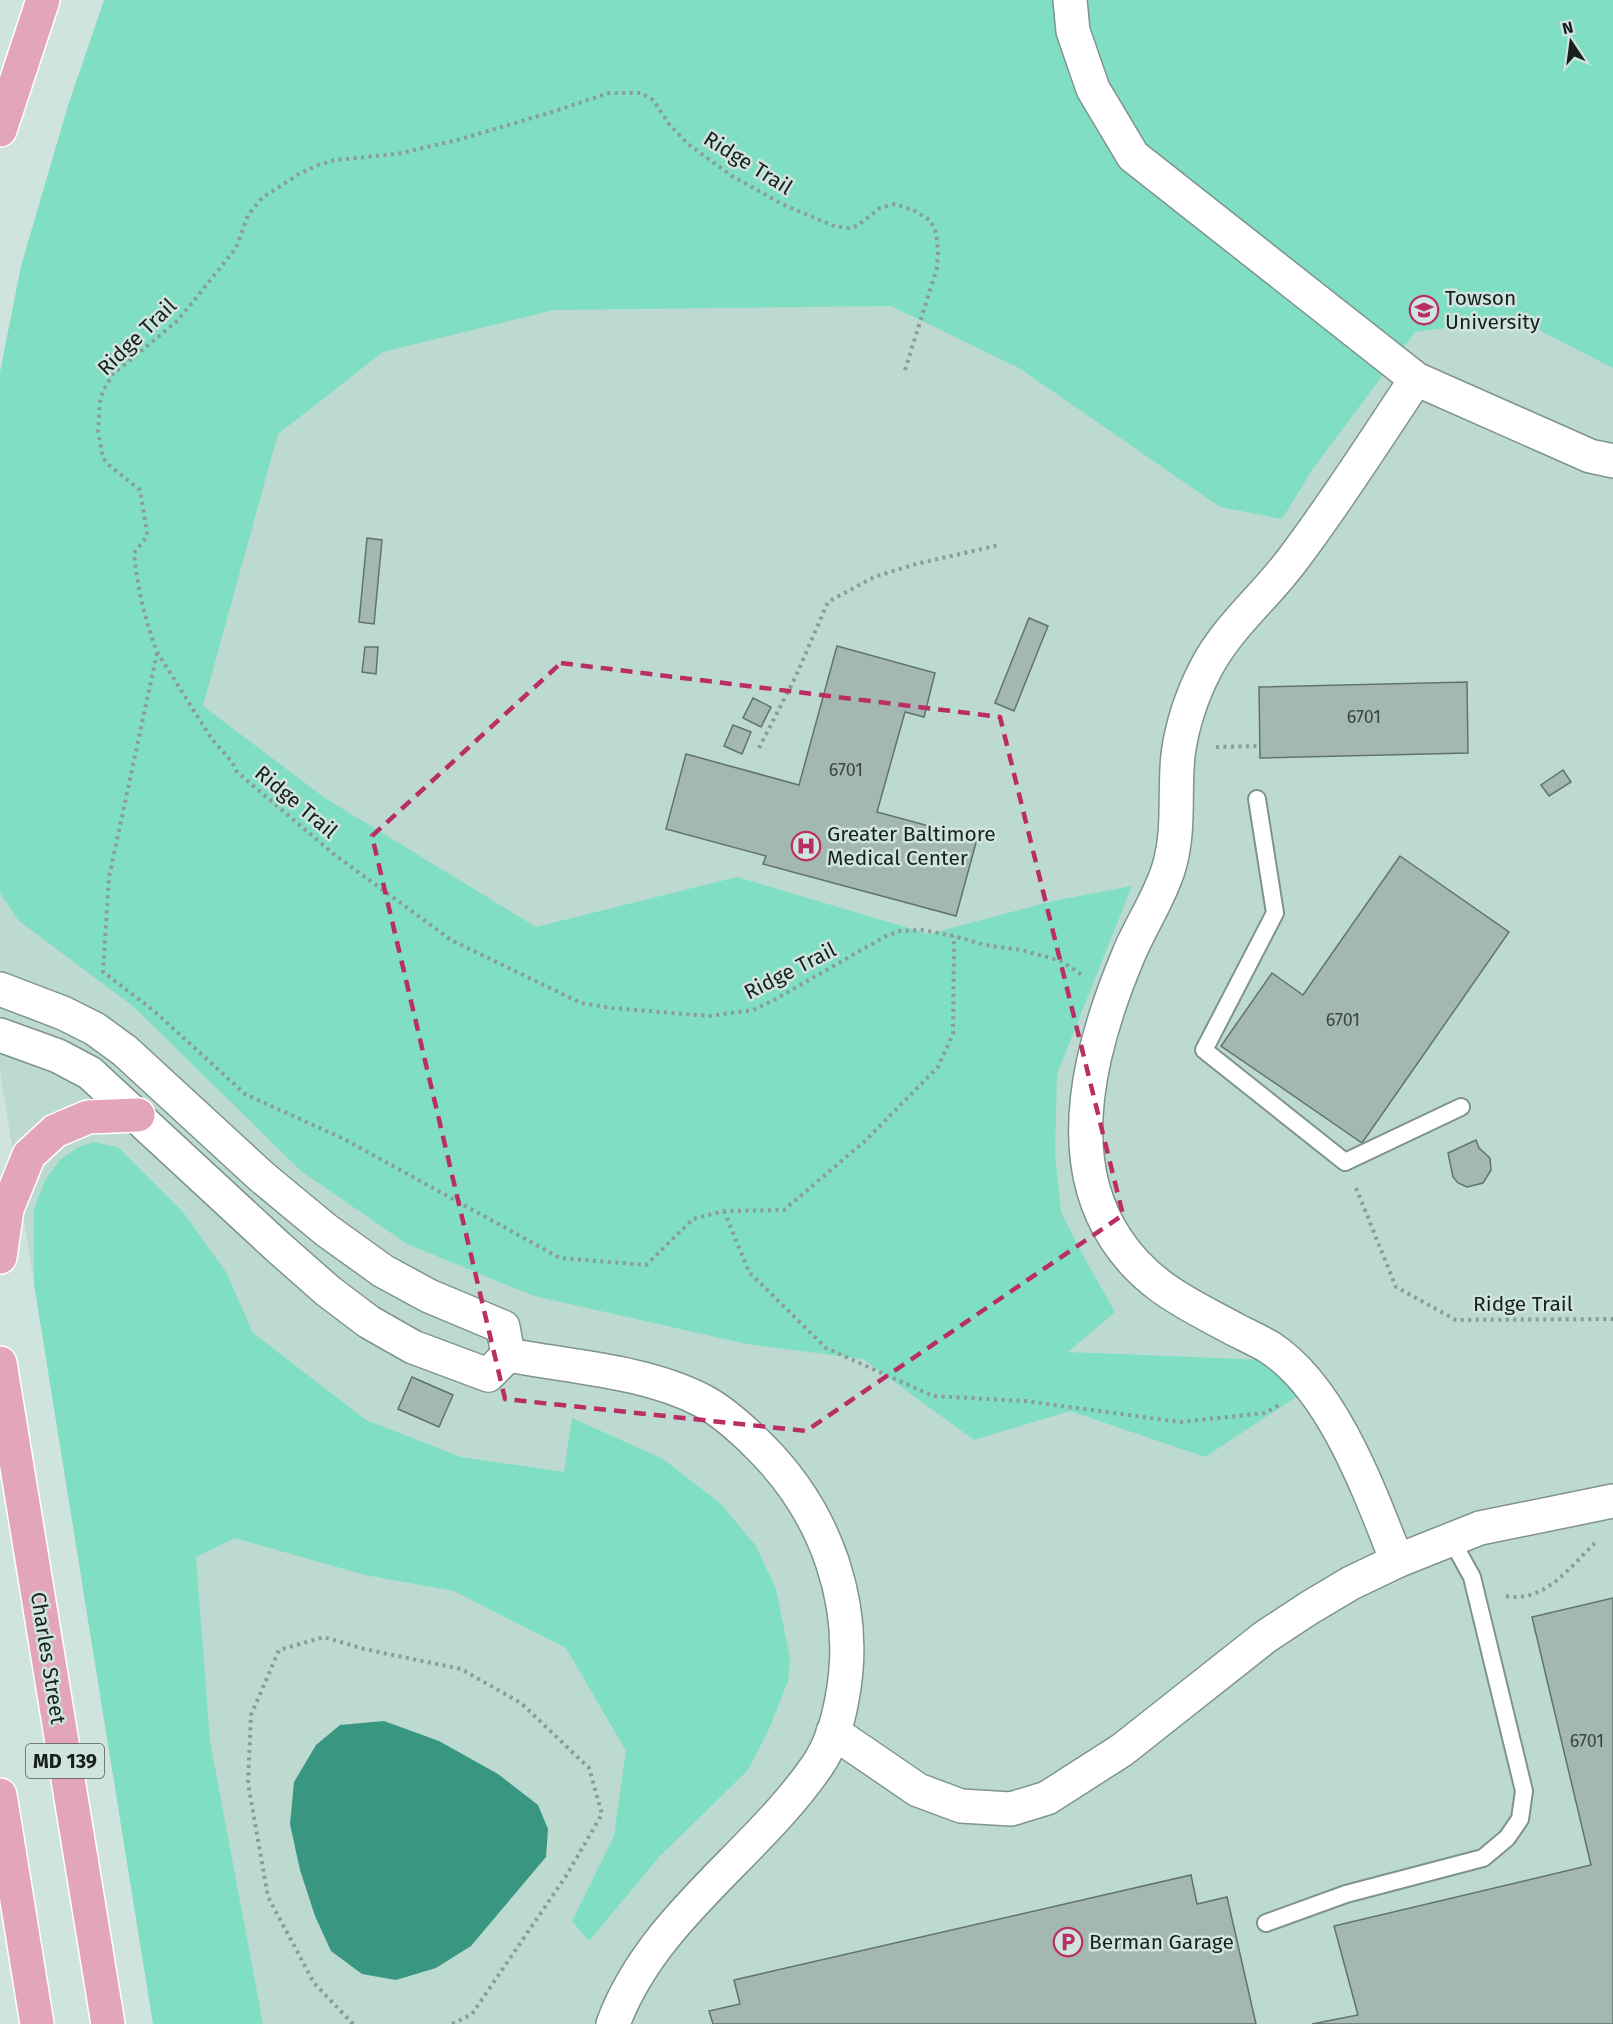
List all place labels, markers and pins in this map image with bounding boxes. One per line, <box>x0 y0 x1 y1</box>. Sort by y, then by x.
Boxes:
place label: Towson University <box>1445 285 1541 335</box>
school or university icon: Towson University <box>1408 294 1440 326</box>
place label: Greater Baltimore Medical Center <box>827 821 996 871</box>
hospital icon: Greater Baltimore Medical Center <box>790 830 822 862</box>
parking icon: Berman Garage <box>1052 1926 1084 1958</box>
place label: Berman Garage <box>1089 1929 1234 1955</box>

